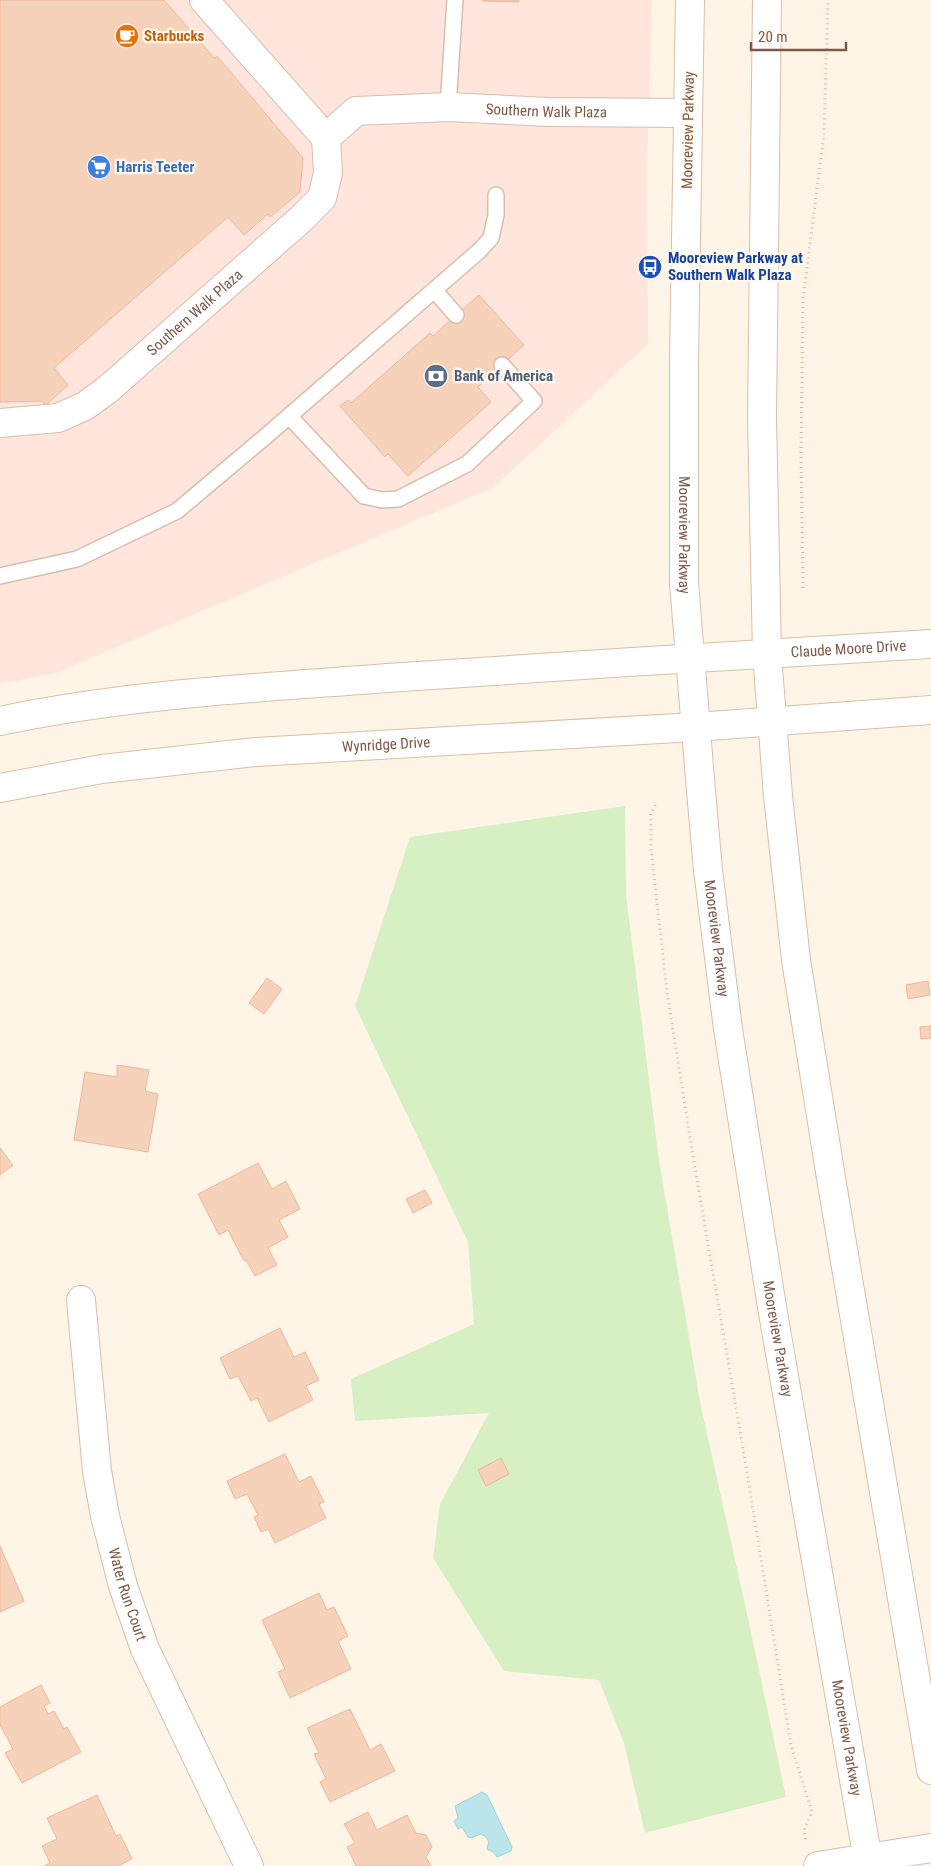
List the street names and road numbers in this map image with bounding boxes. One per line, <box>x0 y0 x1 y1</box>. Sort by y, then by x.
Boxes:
street label: Mooreview Parkway <box>678 71 698 189</box>
street label: Southern Walk Plaza <box>485 100 607 121</box>
street label: Southern Walk Plaza <box>143 266 246 360</box>
street label: Mooreview Parkway <box>675 476 694 595</box>
street label: Claude Moore Drive <box>790 637 907 661</box>
street label: Wynridge Drive <box>342 733 431 756</box>
street label: Mooreview Parkway <box>700 879 733 998</box>
street label: Mooreview Parkway <box>759 1279 796 1398</box>
street label: Water Run Court <box>105 1546 150 1643</box>
street label: Mooreview Parkway <box>828 1678 866 1797</box>

